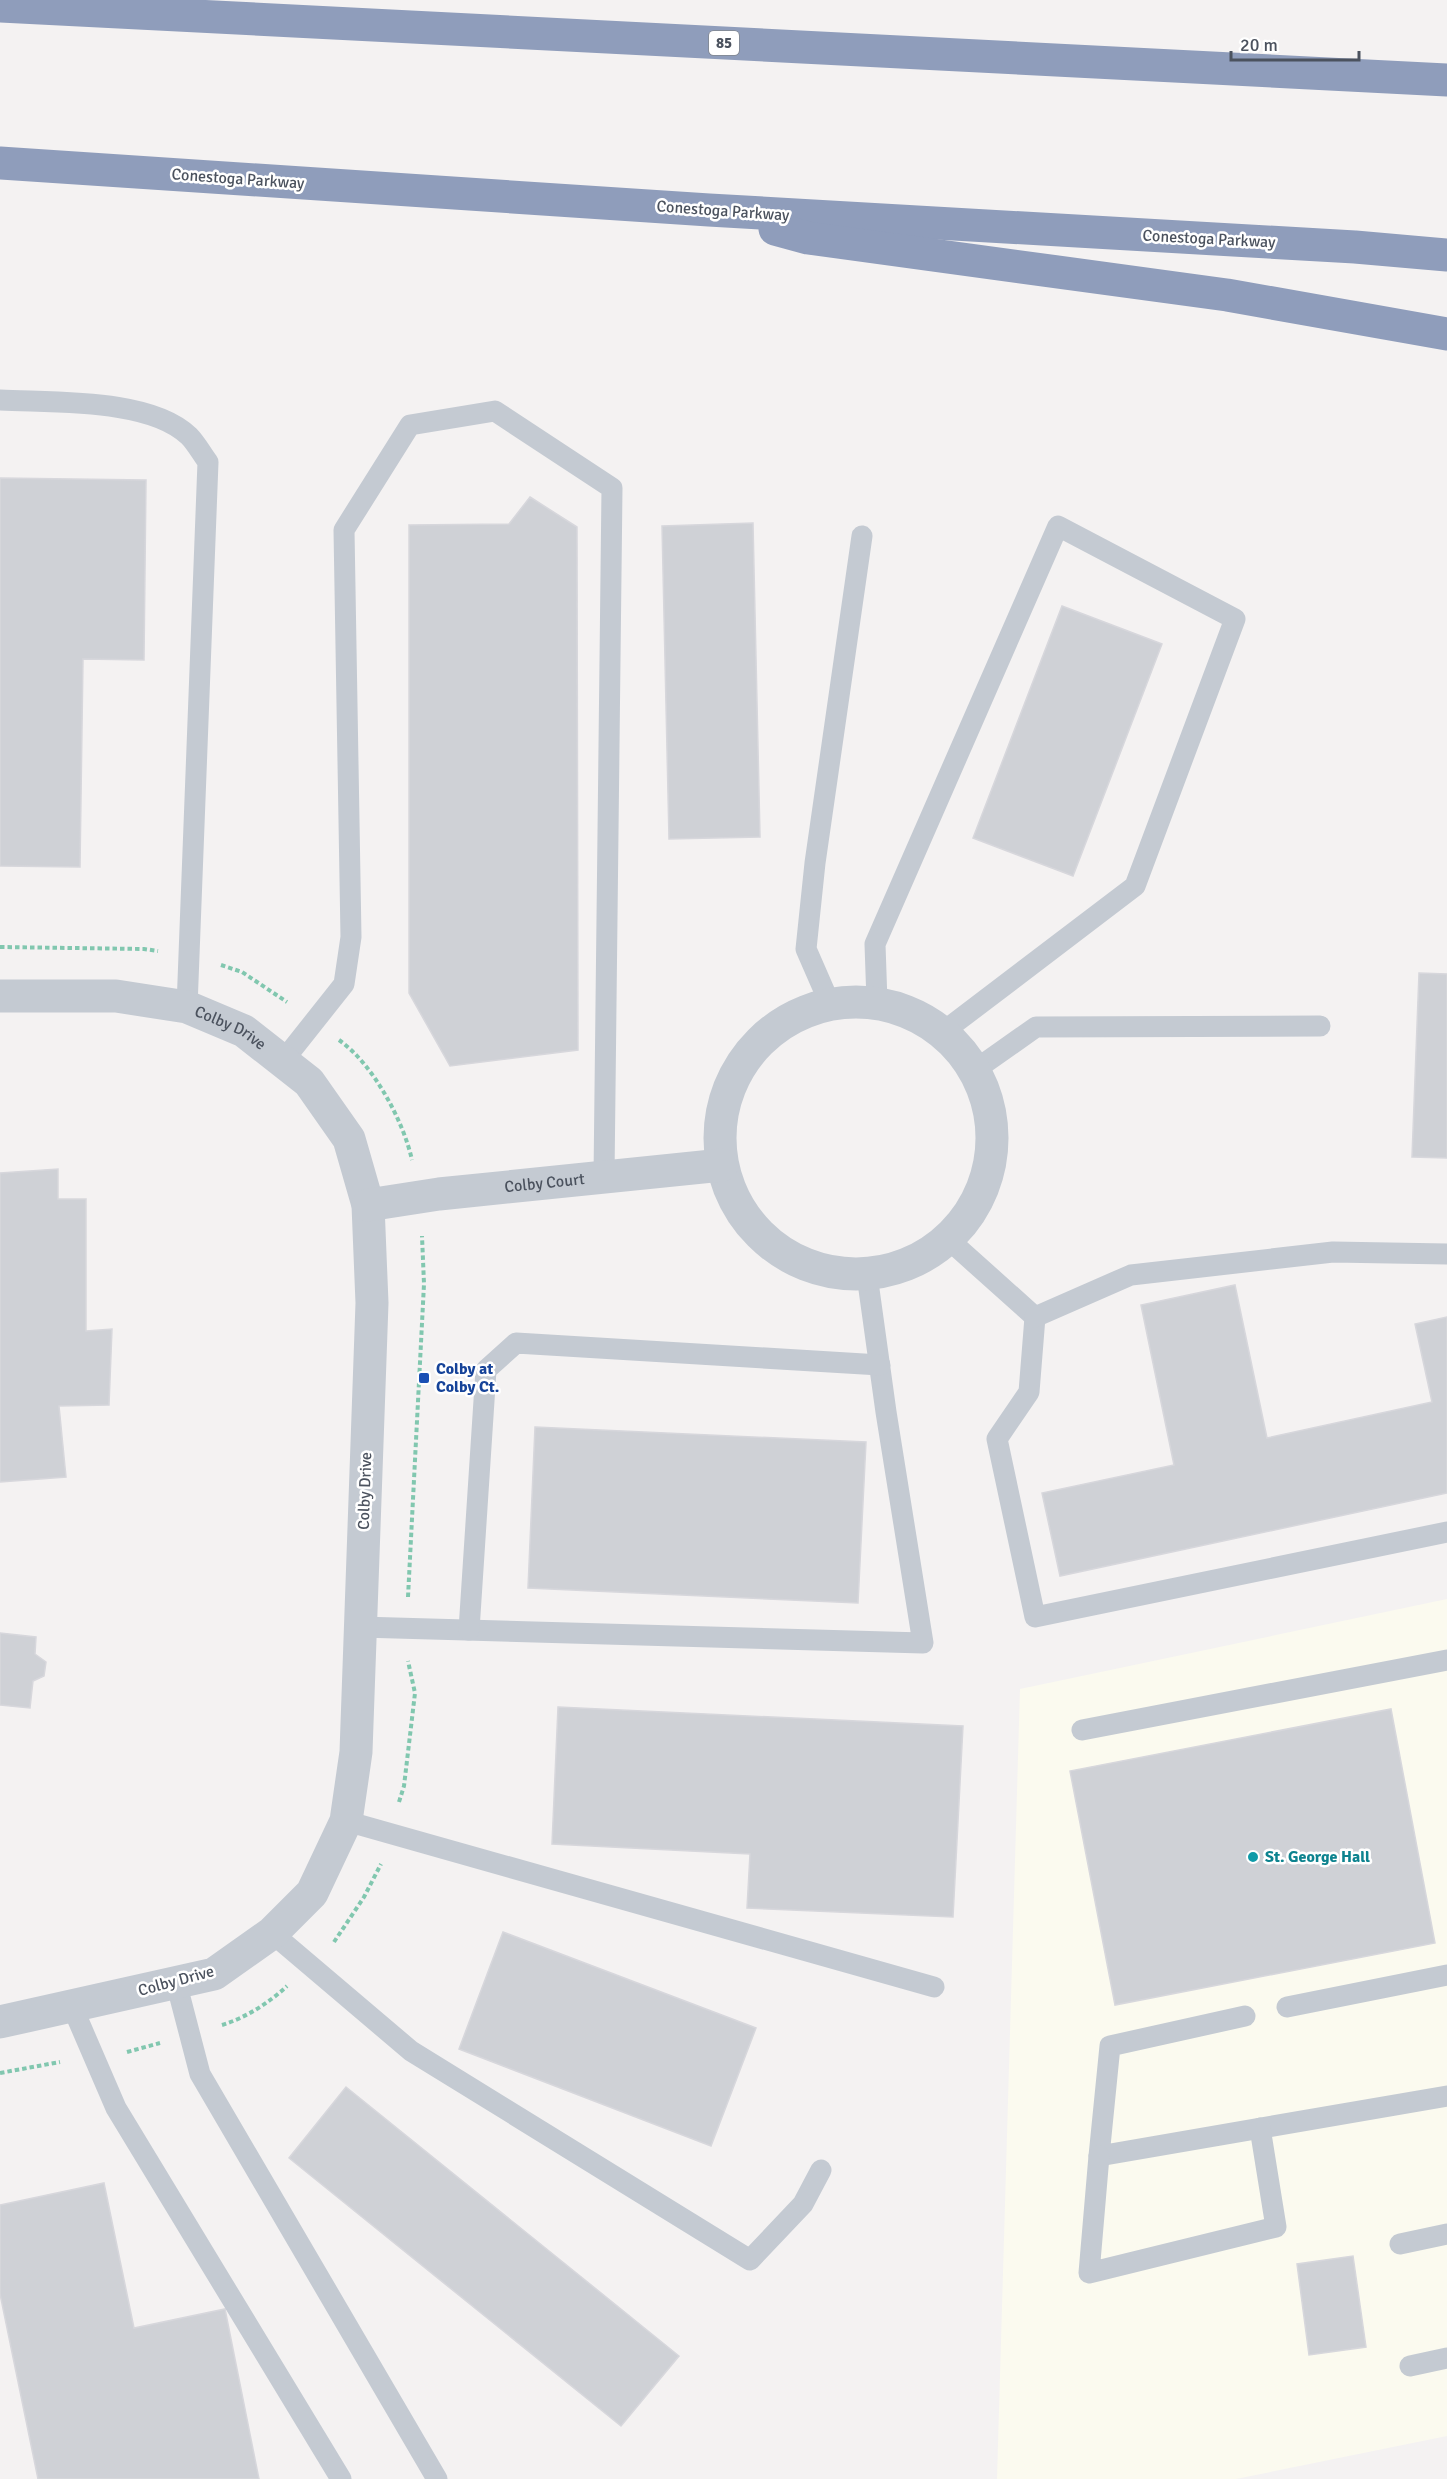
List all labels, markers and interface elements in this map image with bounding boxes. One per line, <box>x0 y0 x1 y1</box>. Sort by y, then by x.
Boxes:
scale bar <box>1231 24 1358 62</box>
road number: 85 <box>709 31 739 55</box>
text: 20 m <box>1240 34 1278 56</box>
street label: Conestoga Parkway <box>171 164 306 194</box>
street label: Conestoga Parkway <box>656 196 791 226</box>
street label: Conestoga Parkway <box>1142 226 1276 252</box>
street label: Colby Drive <box>192 1001 270 1054</box>
street label: Colby Court <box>504 1169 586 1197</box>
place label: Colby at Colby Ct. <box>436 1359 499 1397</box>
marker: Colby at Colby Ct. <box>417 1371 431 1385</box>
street label: Colby Drive <box>354 1452 376 1530</box>
place label: St. George Hall <box>1265 1847 1370 1867</box>
marker: St. George Hall <box>1246 1850 1260 1864</box>
street label: Colby Drive <box>136 1961 216 2001</box>

